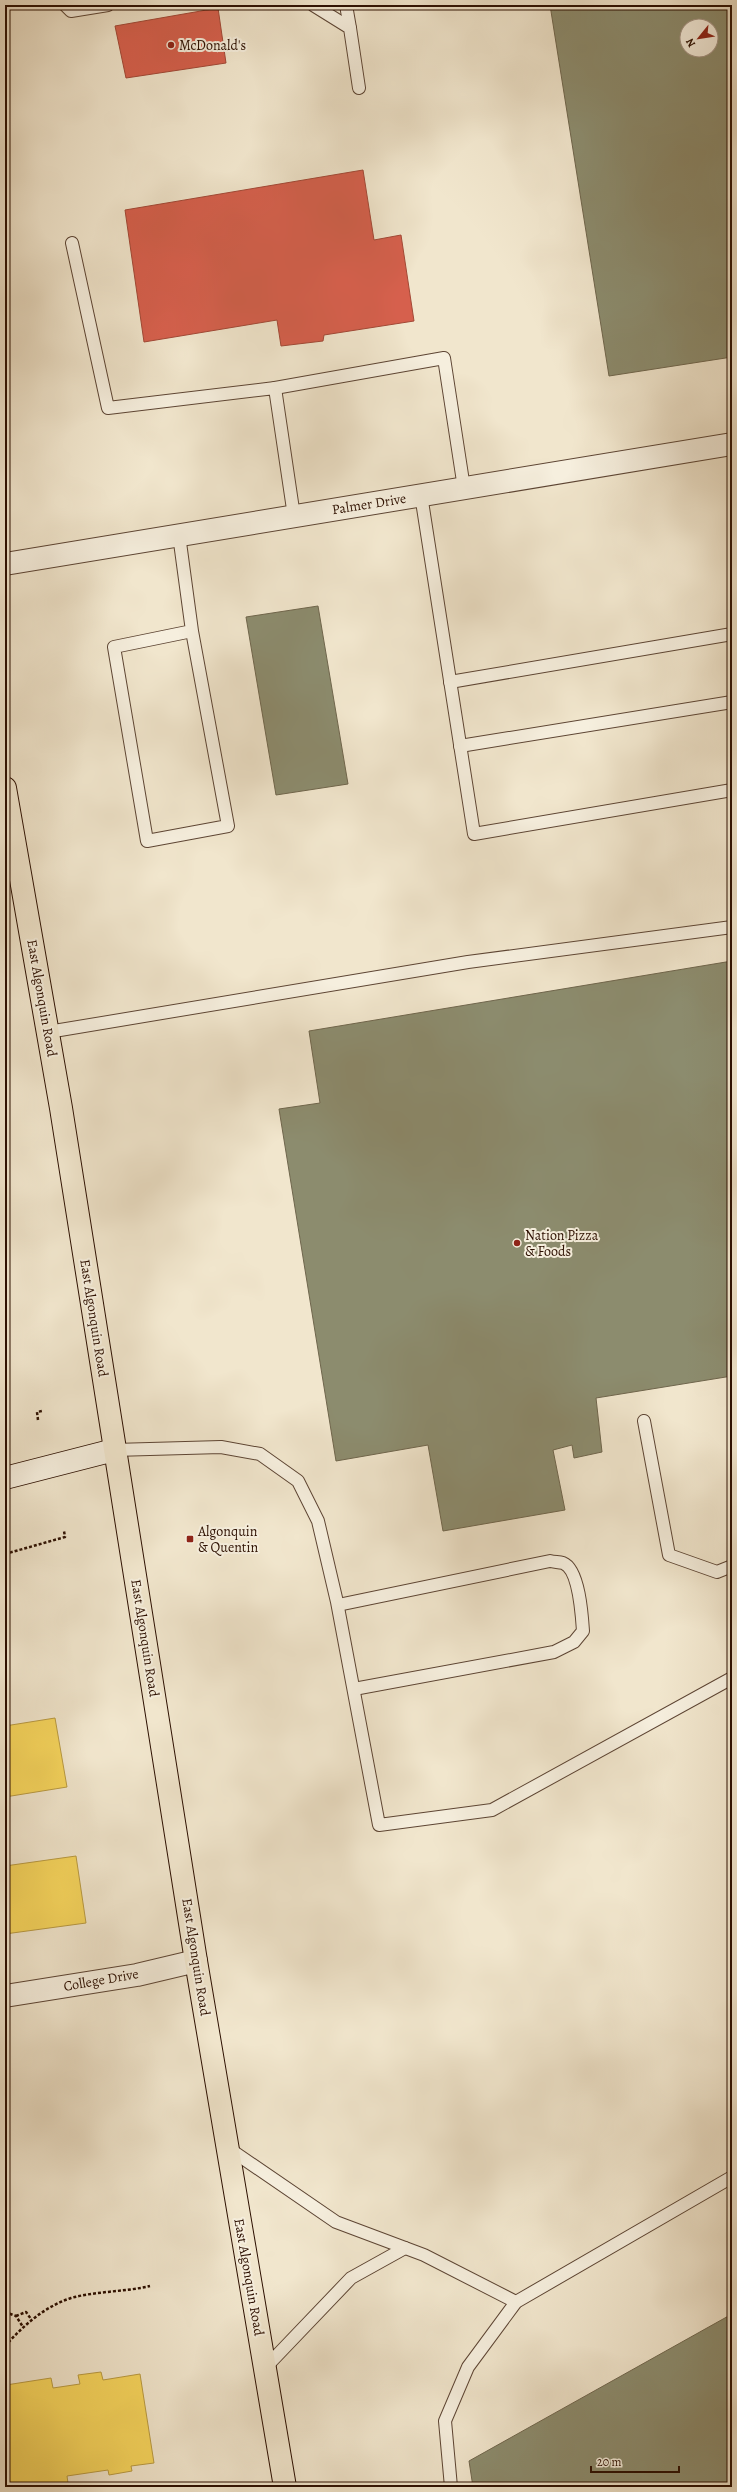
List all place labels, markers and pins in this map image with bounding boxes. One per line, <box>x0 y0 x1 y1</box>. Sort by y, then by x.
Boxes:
place label: McDonald's <box>179 36 246 55</box>
marker: McDonald's <box>166 40 176 50</box>
place label: Nation Pizza & Foods <box>525 1226 599 1261</box>
marker: Nation Pizza & Foods <box>512 1238 522 1248</box>
place label: Algonquin & Quentin <box>197 1522 258 1557</box>
marker: Algonquin & Quentin <box>185 1534 195 1544</box>

